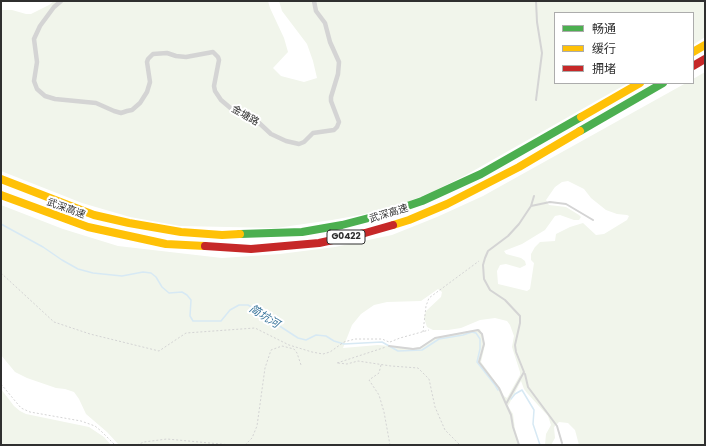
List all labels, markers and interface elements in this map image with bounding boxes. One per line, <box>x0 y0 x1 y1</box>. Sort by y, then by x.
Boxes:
legend <box>554 12 694 84</box>
text: 畅通 <box>592 20 616 37</box>
text: 缓行 <box>592 40 616 57</box>
text: 拥堵 <box>592 60 616 77</box>
street label: 金塘路 <box>229 103 261 129</box>
street label: 武深高速 <box>45 197 87 221</box>
street label: 武深高速 <box>368 202 410 226</box>
road number: G0422 <box>327 230 365 244</box>
water label: 简坑河 <box>247 303 281 331</box>

